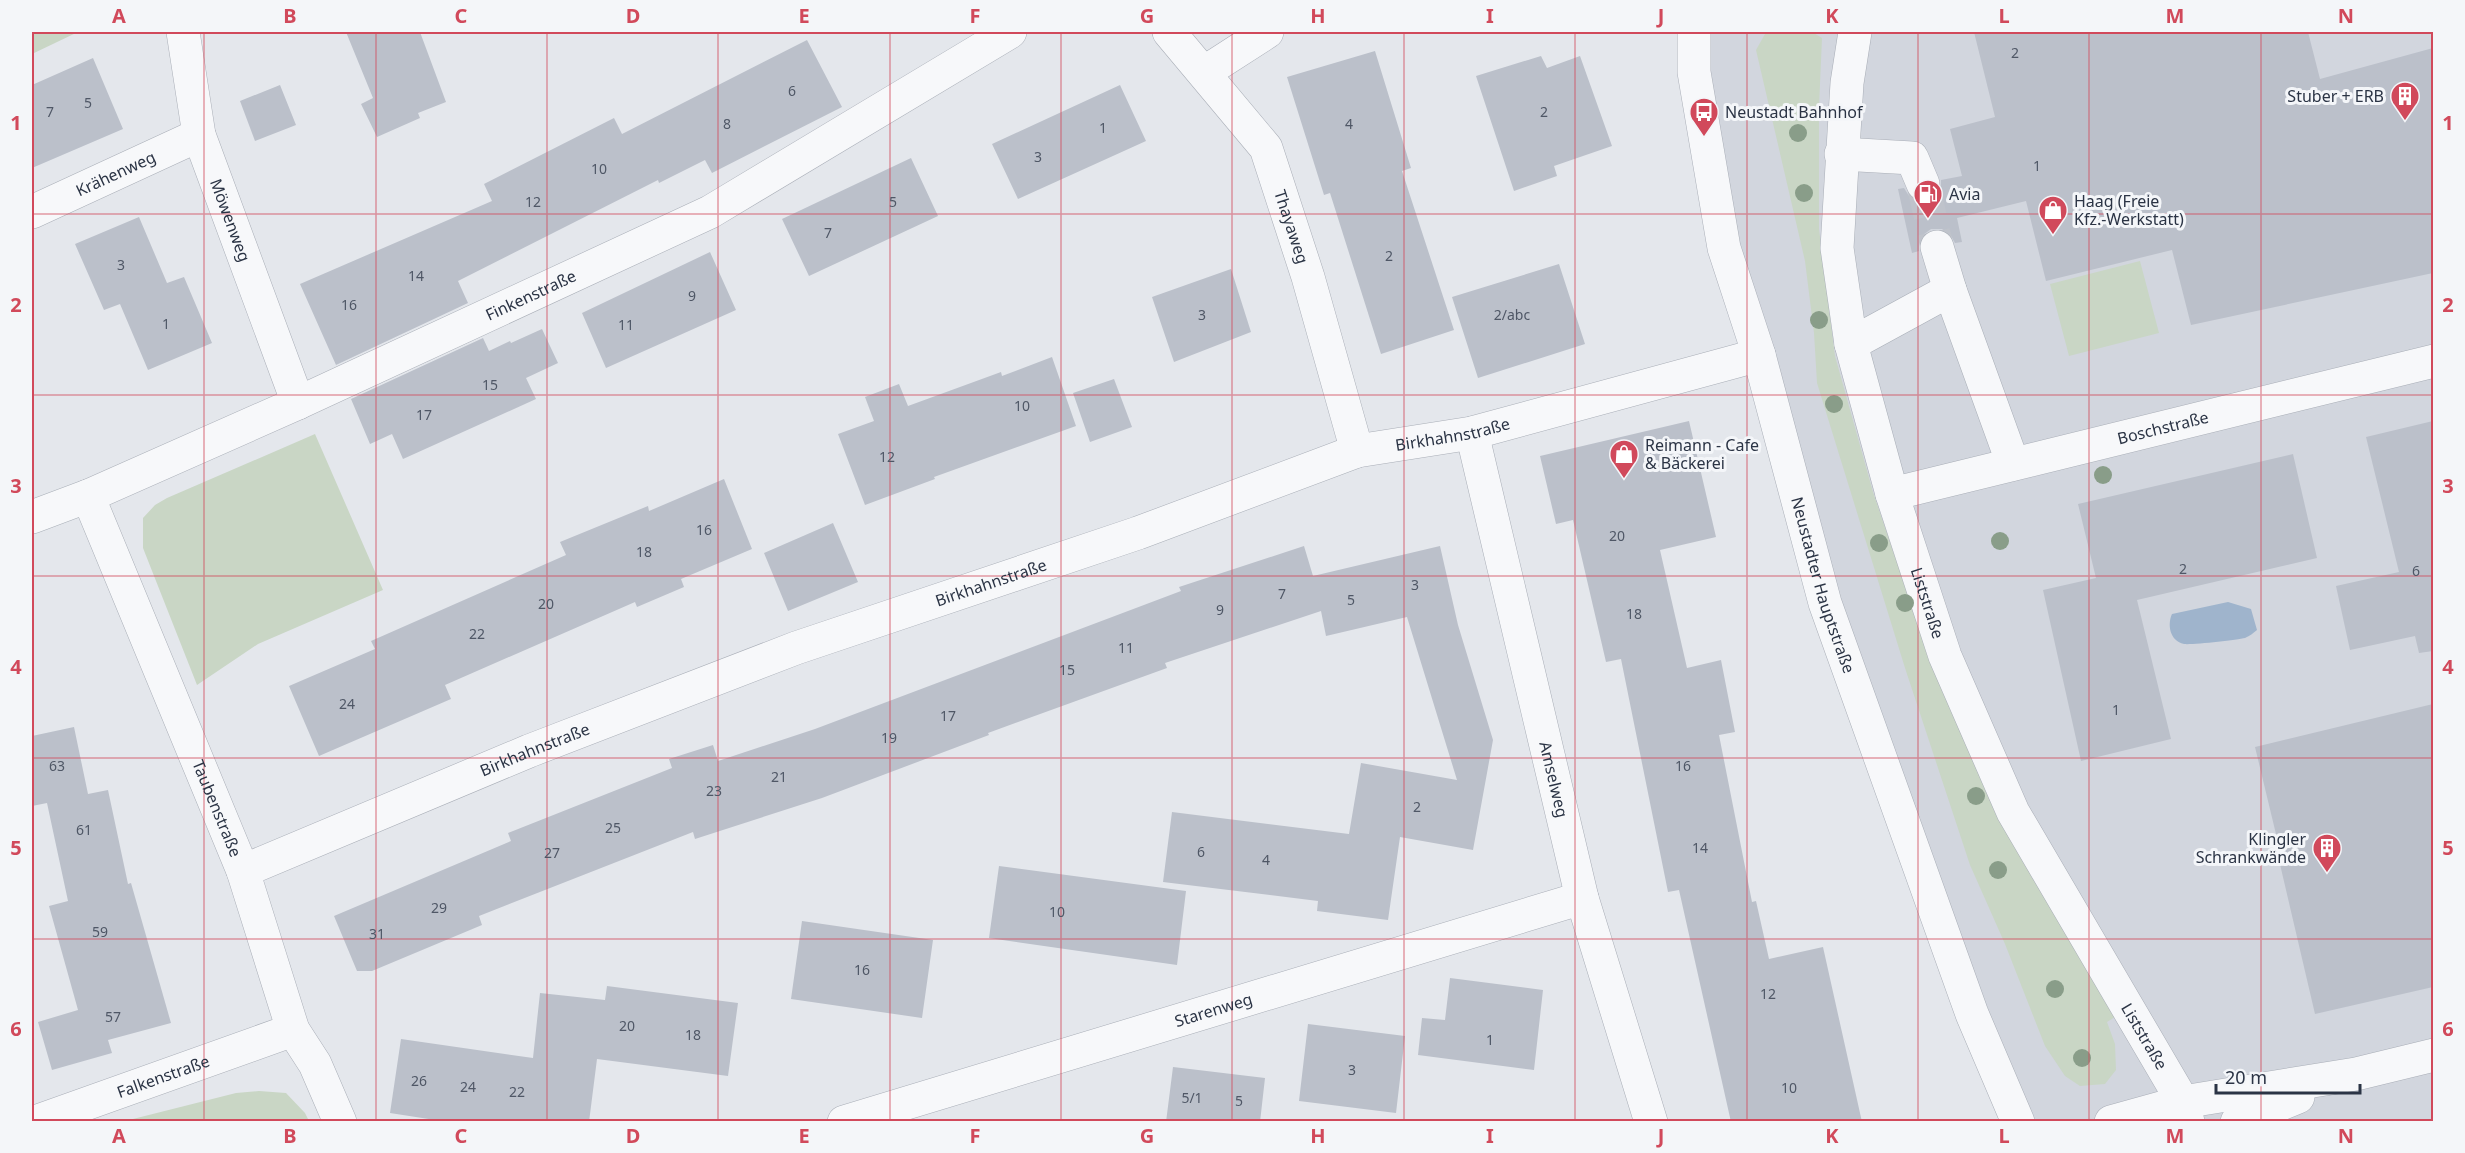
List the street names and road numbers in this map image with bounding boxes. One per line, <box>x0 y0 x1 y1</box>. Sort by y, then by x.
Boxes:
street label: Krähenweg <box>72 146 159 201</box>
street label: Möwenweg <box>205 176 256 265</box>
street label: Thayaweg <box>1269 187 1314 266</box>
street label: Finkenstraße <box>482 265 580 326</box>
street label: Boschstraße <box>2115 406 2211 449</box>
street label: Birkhahnstraße <box>1394 412 1512 456</box>
street label: Neustadter Hauptstraße <box>1786 494 1860 676</box>
street label: Birkhahnstraße <box>932 554 1050 611</box>
street label: Liststraße <box>1906 564 1950 641</box>
street label: Birkhahnstraße <box>477 718 593 781</box>
street label: Amselweg <box>1534 739 1574 820</box>
street label: Taubenstraße <box>187 757 247 860</box>
street label: Starenweg <box>1172 988 1255 1032</box>
street label: Liststraße <box>2116 999 2173 1074</box>
street label: Falkenstraße <box>114 1050 212 1103</box>

